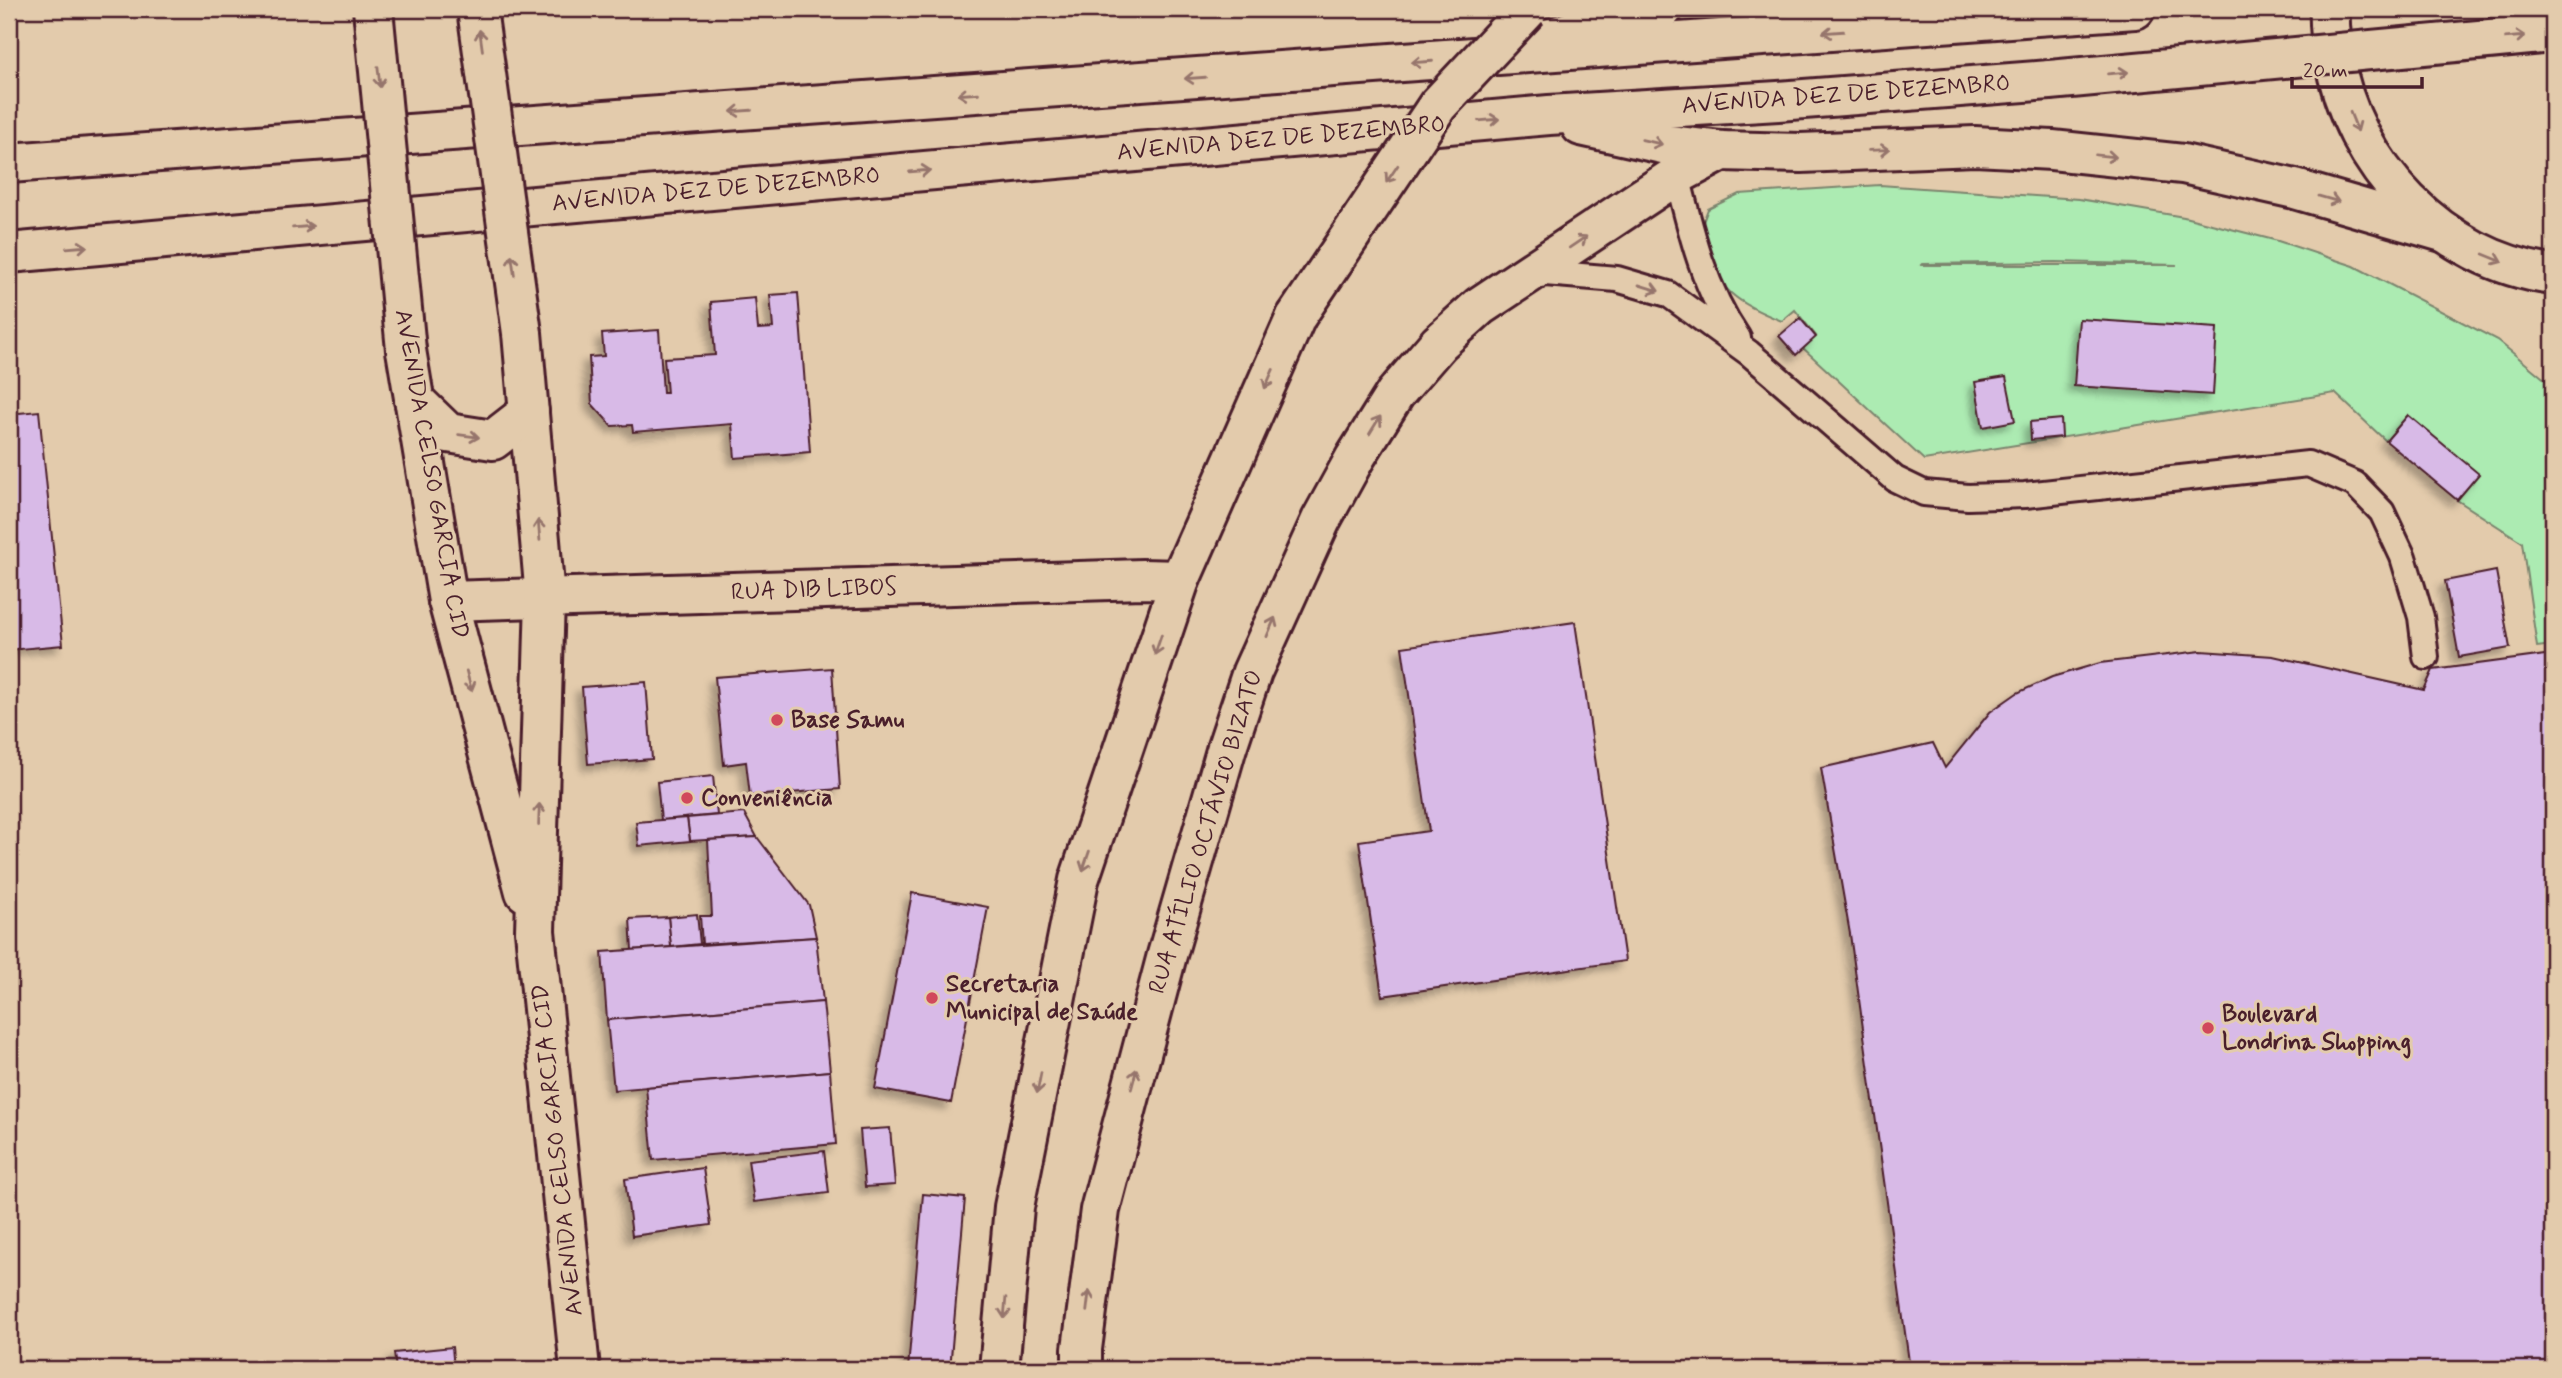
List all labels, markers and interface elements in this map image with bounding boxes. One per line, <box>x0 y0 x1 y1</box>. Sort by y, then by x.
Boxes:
one-way arrow <box>1822 25 1845 38</box>
one-way arrow <box>475 29 488 52</box>
one-way arrow <box>2503 30 2526 43</box>
scale bar <box>2292 46 2422 90</box>
one-way arrow <box>1411 56 1434 69</box>
text: 20 m <box>2303 57 2348 85</box>
one-way arrow <box>373 65 386 87</box>
one-way arrow <box>2106 67 2128 80</box>
street label: AVENIDA DEZ DE DEZEMBRO <box>1681 68 2011 122</box>
one-way arrow <box>1184 72 1207 85</box>
one-way arrow <box>957 88 980 101</box>
one-way arrow <box>730 104 753 117</box>
street label: AVENIDA DEZ DE DEZEMBRO <box>1116 109 1446 169</box>
one-way arrow <box>2348 111 2361 132</box>
one-way arrow <box>1477 114 1499 127</box>
one-way arrow <box>1640 136 1663 149</box>
one-way arrow <box>1867 143 1890 156</box>
one-way arrow <box>2094 149 2117 162</box>
street label: AVENIDA DEZ DE DEZEMBRO <box>551 160 881 220</box>
one-way arrow <box>909 164 931 177</box>
one-way arrow <box>1385 164 1399 183</box>
one-way arrow <box>2318 193 2340 206</box>
one-way arrow <box>292 220 314 233</box>
one-way arrow <box>1568 234 1587 249</box>
one-way arrow <box>65 240 88 253</box>
one-way arrow <box>2481 252 2503 265</box>
one-way arrow <box>506 254 519 277</box>
one-way arrow <box>1637 283 1659 296</box>
street label: AVENIDA CELSO GARCIA CID <box>387 307 475 641</box>
one-way arrow <box>1262 368 1275 389</box>
one-way arrow <box>1368 416 1382 436</box>
one-way arrow <box>457 430 480 443</box>
one-way arrow <box>532 520 545 542</box>
street label: RUA DIB LIBOS <box>730 572 898 608</box>
one-way arrow <box>1265 617 1278 638</box>
one-way arrow <box>1151 634 1164 656</box>
street label: RUA ATÍLIO OCTÁVIO BIZATO <box>1141 666 1270 998</box>
one-way arrow <box>463 669 476 692</box>
place label: Base Samu <box>791 705 905 736</box>
marker: Base Samu <box>769 712 785 728</box>
place label: Conveniência <box>701 783 833 814</box>
marker: Conveniência <box>679 790 695 806</box>
one-way arrow <box>532 802 545 825</box>
one-way arrow <box>1078 849 1091 871</box>
place label: Secretaria Municipal de Saúde <box>946 969 1138 1028</box>
street label: AVENIDA CELSO GARCIA CID <box>525 982 591 1318</box>
marker: Secretaria Municipal de Saúde <box>924 990 940 1006</box>
place label: Boulevard Londrina Shopping <box>2222 999 2411 1059</box>
marker: Boulevard Londrina Shopping <box>2200 1020 2216 1036</box>
one-way arrow <box>1129 1068 1142 1090</box>
one-way arrow <box>1032 1071 1045 1094</box>
one-way arrow <box>1082 1291 1095 1313</box>
one-way arrow <box>998 1296 1011 1319</box>

